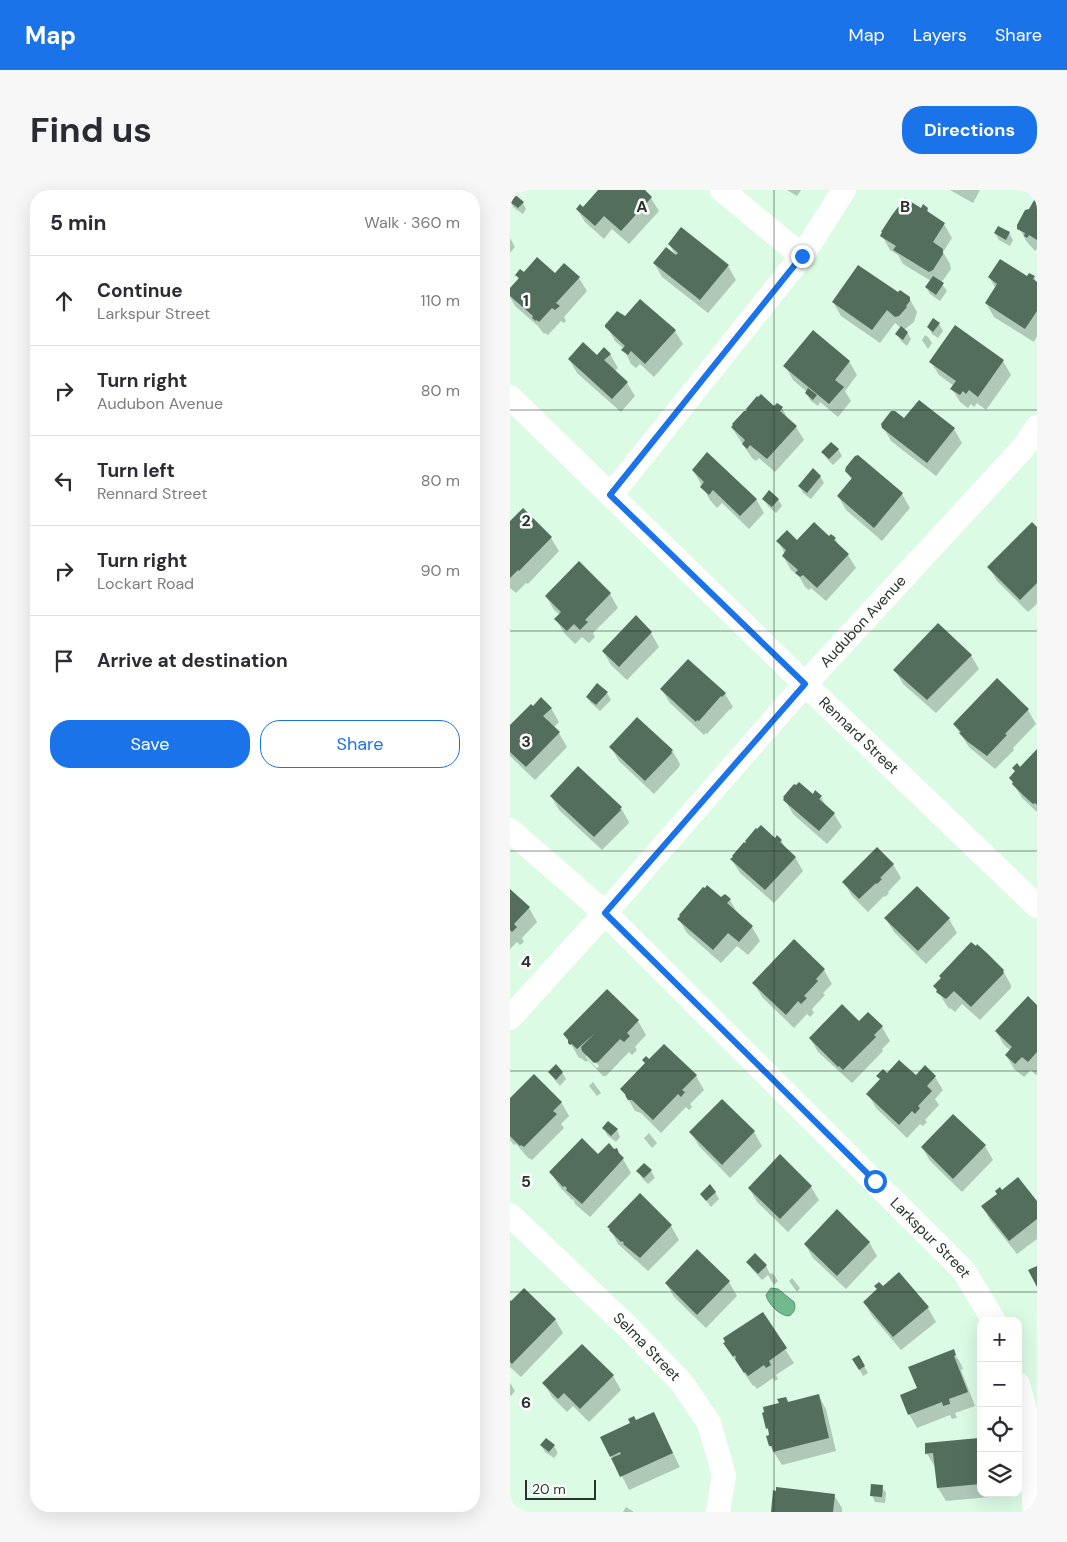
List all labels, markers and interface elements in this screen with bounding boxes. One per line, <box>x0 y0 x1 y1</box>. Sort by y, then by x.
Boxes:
text: Map <box>25 20 76 51</box>
text: Map <box>849 23 885 47</box>
text: Layers <box>913 23 967 47</box>
text: Share <box>995 23 1042 47</box>
button: Directions <box>902 106 1037 154</box>
text: Find us <box>30 107 152 153</box>
text: A <box>636 196 648 217</box>
text: B <box>900 196 910 217</box>
text: 5 min <box>50 209 106 237</box>
text: Walk · 360 m <box>364 212 460 233</box>
route end <box>791 245 814 268</box>
text: Continue <box>97 278 183 303</box>
icon: ahead <box>50 287 78 315</box>
text: 110 m <box>421 290 460 311</box>
text: 1 <box>523 290 529 311</box>
text: Larkspur Street <box>97 303 210 324</box>
text: Turn right <box>97 368 187 393</box>
icon: right <box>50 377 78 405</box>
text: 80 m <box>421 380 460 401</box>
text: Audubon Avenue <box>97 393 223 414</box>
text: Turn left <box>97 458 175 483</box>
icon: left <box>50 467 78 495</box>
text: 80 m <box>421 470 460 491</box>
text: Rennard Street <box>97 483 207 504</box>
text: 2 <box>521 510 531 531</box>
text: Turn right <box>97 548 187 573</box>
icon: right <box>50 557 78 585</box>
text: 90 m <box>420 560 460 581</box>
street label: Audubon Avenue <box>815 571 910 672</box>
text: Lockart Road <box>97 573 194 594</box>
icon: arrive <box>50 647 78 675</box>
text: Arrive at destination <box>97 648 288 673</box>
street label: Rennard Street <box>814 692 903 779</box>
button: Save <box>50 720 250 768</box>
button: Share <box>260 720 460 768</box>
text: 3 <box>521 731 531 752</box>
text: 4 <box>521 951 531 972</box>
route start <box>864 1170 887 1193</box>
text: 5 <box>521 1171 531 1192</box>
street label: Larkspur Street <box>886 1193 976 1281</box>
street label: Selma Street <box>609 1308 685 1386</box>
map controls <box>977 1317 1022 1497</box>
button: + <box>977 1317 1022 1362</box>
button: − <box>977 1362 1022 1407</box>
text: 6 <box>521 1392 531 1413</box>
button: locate <box>977 1407 1022 1452</box>
button: layers <box>977 1452 1022 1497</box>
scale bar <box>525 1477 596 1500</box>
text: 20 m <box>532 1480 566 1498</box>

